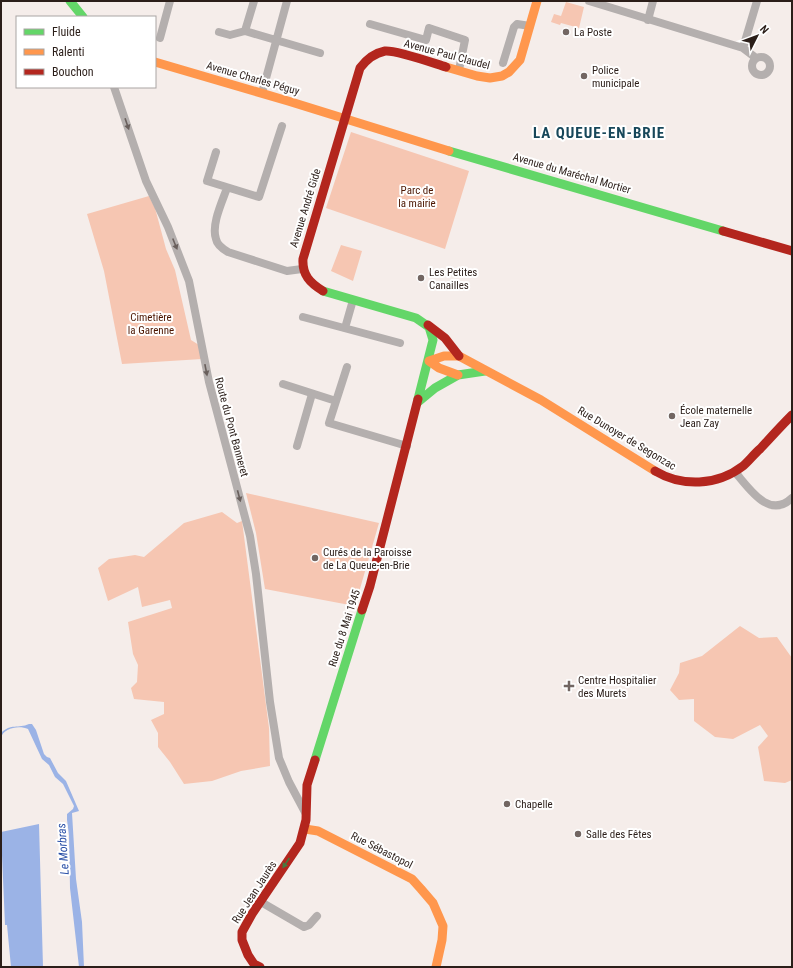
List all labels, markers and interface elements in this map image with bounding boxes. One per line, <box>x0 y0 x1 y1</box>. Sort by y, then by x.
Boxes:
legend <box>16 16 156 88</box>
north arrow <box>737 16 777 56</box>
text: N <box>757 23 771 37</box>
text: Fluide <box>52 25 81 39</box>
place label: La Poste <box>574 26 612 39</box>
marker: La Poste <box>561 27 571 37</box>
street label: Avenue Paul Claudel <box>403 37 491 72</box>
text: Ralenti <box>52 45 85 59</box>
street label: Avenue Charles Péguy <box>205 59 301 98</box>
place label: Police municipale <box>592 64 639 90</box>
text: Bouchon <box>52 65 94 79</box>
marker: Police municipale <box>579 71 589 81</box>
one-way arrow <box>124 118 130 130</box>
district label: LA QUEUE-EN-BRIE <box>533 124 665 142</box>
street label: Avenue du Maréchal Mortier <box>511 150 633 197</box>
street label: Avenue André Gide <box>287 167 324 249</box>
park label: Parc de la mairie <box>398 184 436 210</box>
one-way arrow <box>173 239 179 251</box>
place label: Les Petites Canailles <box>429 266 477 292</box>
marker: Les Petites Canailles <box>416 273 426 283</box>
park label: Cimetière la Garenne <box>128 311 174 337</box>
one-way arrow <box>204 364 210 376</box>
street label: Route du Pont Banneret <box>212 376 251 478</box>
street label: Rue Dunoyer de Segonzac <box>575 404 678 473</box>
place label: École maternelle Jean Zay <box>680 404 752 430</box>
marker: École maternelle Jean Zay <box>667 411 677 421</box>
one-way arrow <box>236 490 242 502</box>
place label: Curés de la Paroisse de La Queue-en-Brie <box>323 546 412 572</box>
marker: Curés de la Paroisse de La Queue-en-Brie <box>310 553 320 563</box>
street label: Rue du 8 Mai 1945 <box>326 588 363 668</box>
place label: Centre Hospitalier des Murets <box>578 674 657 700</box>
marker: Centre Hospitalier des Murets <box>563 680 575 692</box>
place label: Chapelle <box>515 798 553 811</box>
marker: Chapelle <box>502 799 512 809</box>
water label: Le Morbras <box>54 823 72 875</box>
place label: Salle des Fêtes <box>586 828 652 841</box>
street label: Rue Sébastopol <box>349 829 415 872</box>
marker: Salle des Fêtes <box>573 829 583 839</box>
one-way arrow <box>282 858 290 869</box>
street label: Rue Jean Jaurès <box>229 859 279 926</box>

